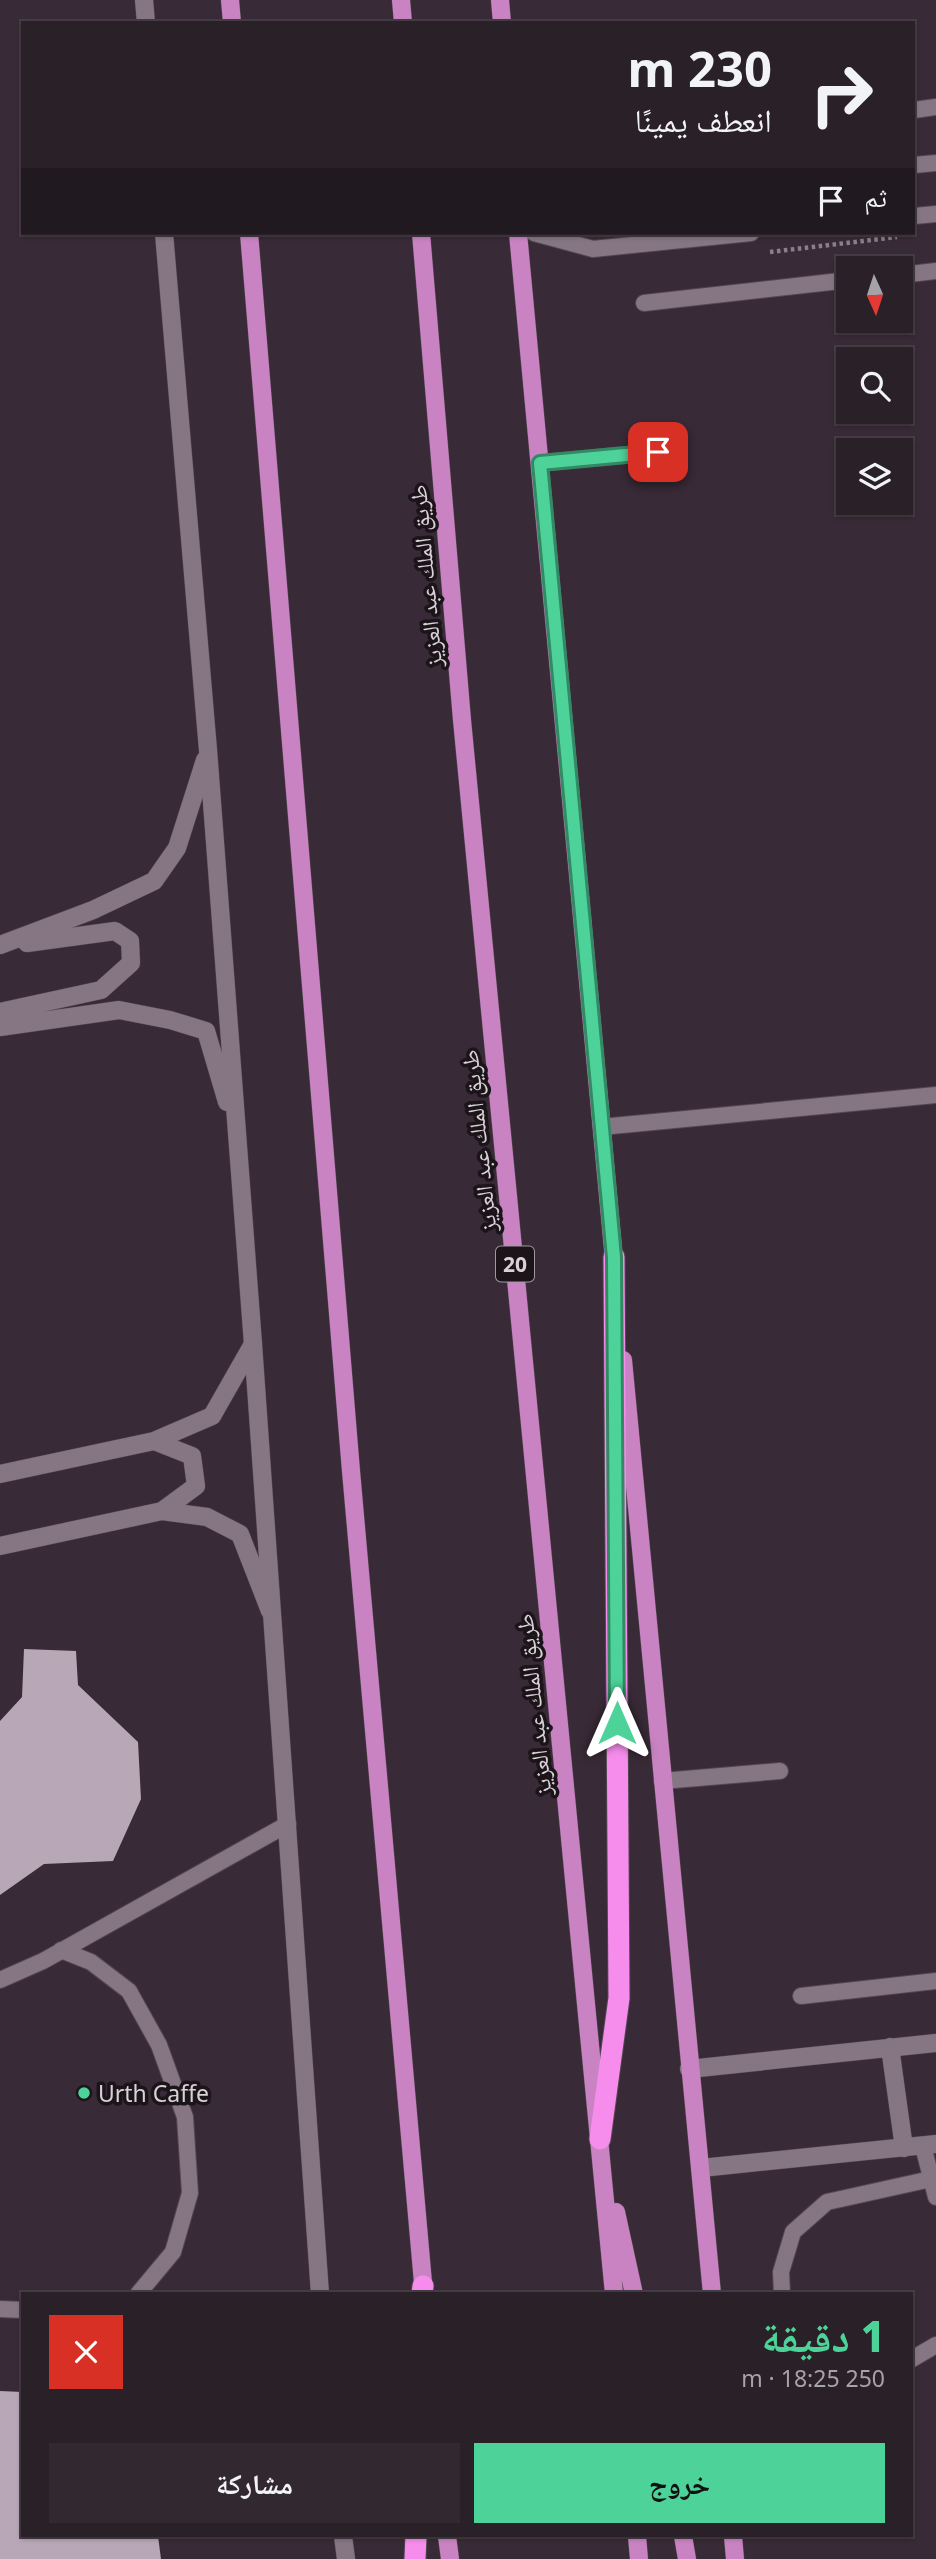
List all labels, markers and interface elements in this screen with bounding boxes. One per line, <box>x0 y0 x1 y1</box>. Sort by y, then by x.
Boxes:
text: 230 m <box>627 35 772 101</box>
icon: right <box>796 49 887 140</box>
text: انعطف يمينًا <box>635 98 772 141</box>
text: ثم <box>864 179 887 215</box>
icon: arrive <box>812 182 850 220</box>
north arrow <box>836 256 914 332</box>
map controls <box>836 256 913 515</box>
button: search <box>836 347 913 424</box>
pin <box>628 422 688 482</box>
icon: arrive <box>639 433 677 471</box>
button: layers <box>836 438 913 515</box>
street label: طريق الملك عبد العزيز <box>401 483 449 670</box>
street label: طريق الملك عبد العزيز <box>453 1048 504 1235</box>
road number: 20 <box>496 1246 534 1282</box>
street label: طريق الملك عبد العزيز <box>508 1612 559 1799</box>
position arrow <box>580 1686 654 1760</box>
place label: Urth Caffe <box>98 2077 209 2109</box>
marker: Urth Caffe <box>76 2085 92 2101</box>
text: 1 دقيقة <box>762 2307 885 2364</box>
button: close <box>49 2315 123 2389</box>
text: 250 m · 18:25 <box>741 2362 885 2394</box>
button: مشاركة <box>49 2443 460 2523</box>
button: خروج <box>474 2443 885 2523</box>

